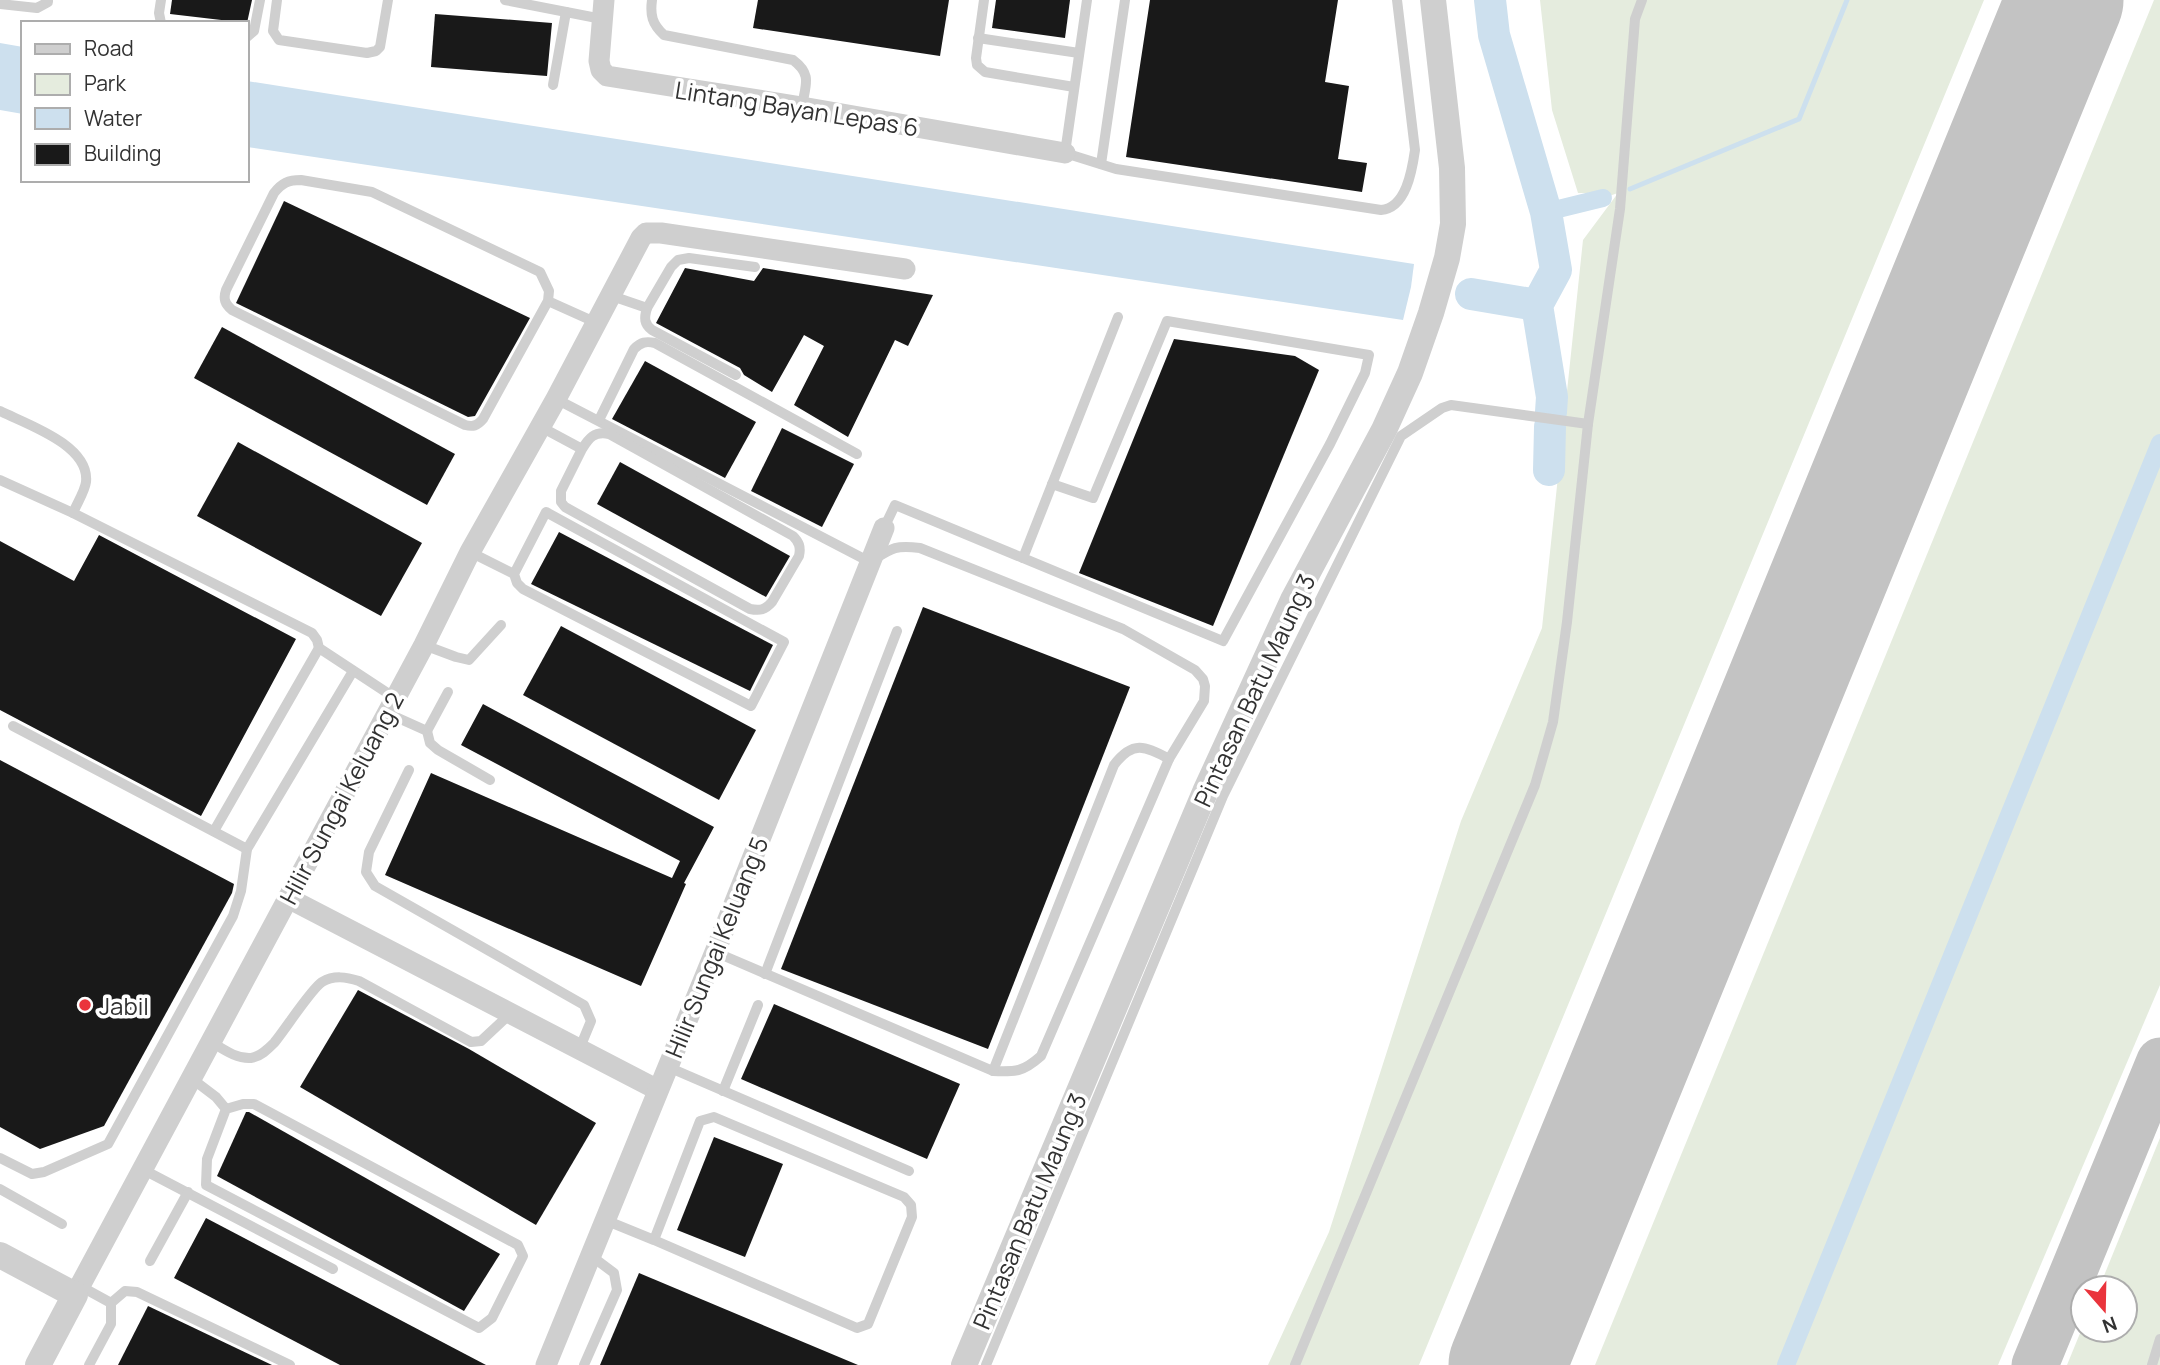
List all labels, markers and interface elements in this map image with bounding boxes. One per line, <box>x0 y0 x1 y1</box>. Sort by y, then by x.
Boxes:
legend <box>21 21 248 182</box>
text: Road <box>84 34 134 62</box>
text: Park <box>84 69 126 97</box>
street label: Lintang Bayan Lepas 6 <box>673 72 921 144</box>
text: Water <box>84 104 143 132</box>
text: Building <box>84 139 161 167</box>
street label: Pintasan Batu Maung 3 <box>1186 568 1322 812</box>
street label: Hilir Sungai Keluang 2 <box>271 686 411 910</box>
street label: Hilir Sungai Keluang 5 <box>657 832 775 1062</box>
place label: Jabil <box>99 989 149 1022</box>
marker: Jabil <box>77 997 93 1013</box>
street label: Pintasan Batu Maung 3 <box>964 1088 1094 1334</box>
north arrow <box>2069 1274 2139 1344</box>
text: N <box>2099 1310 2121 1340</box>

